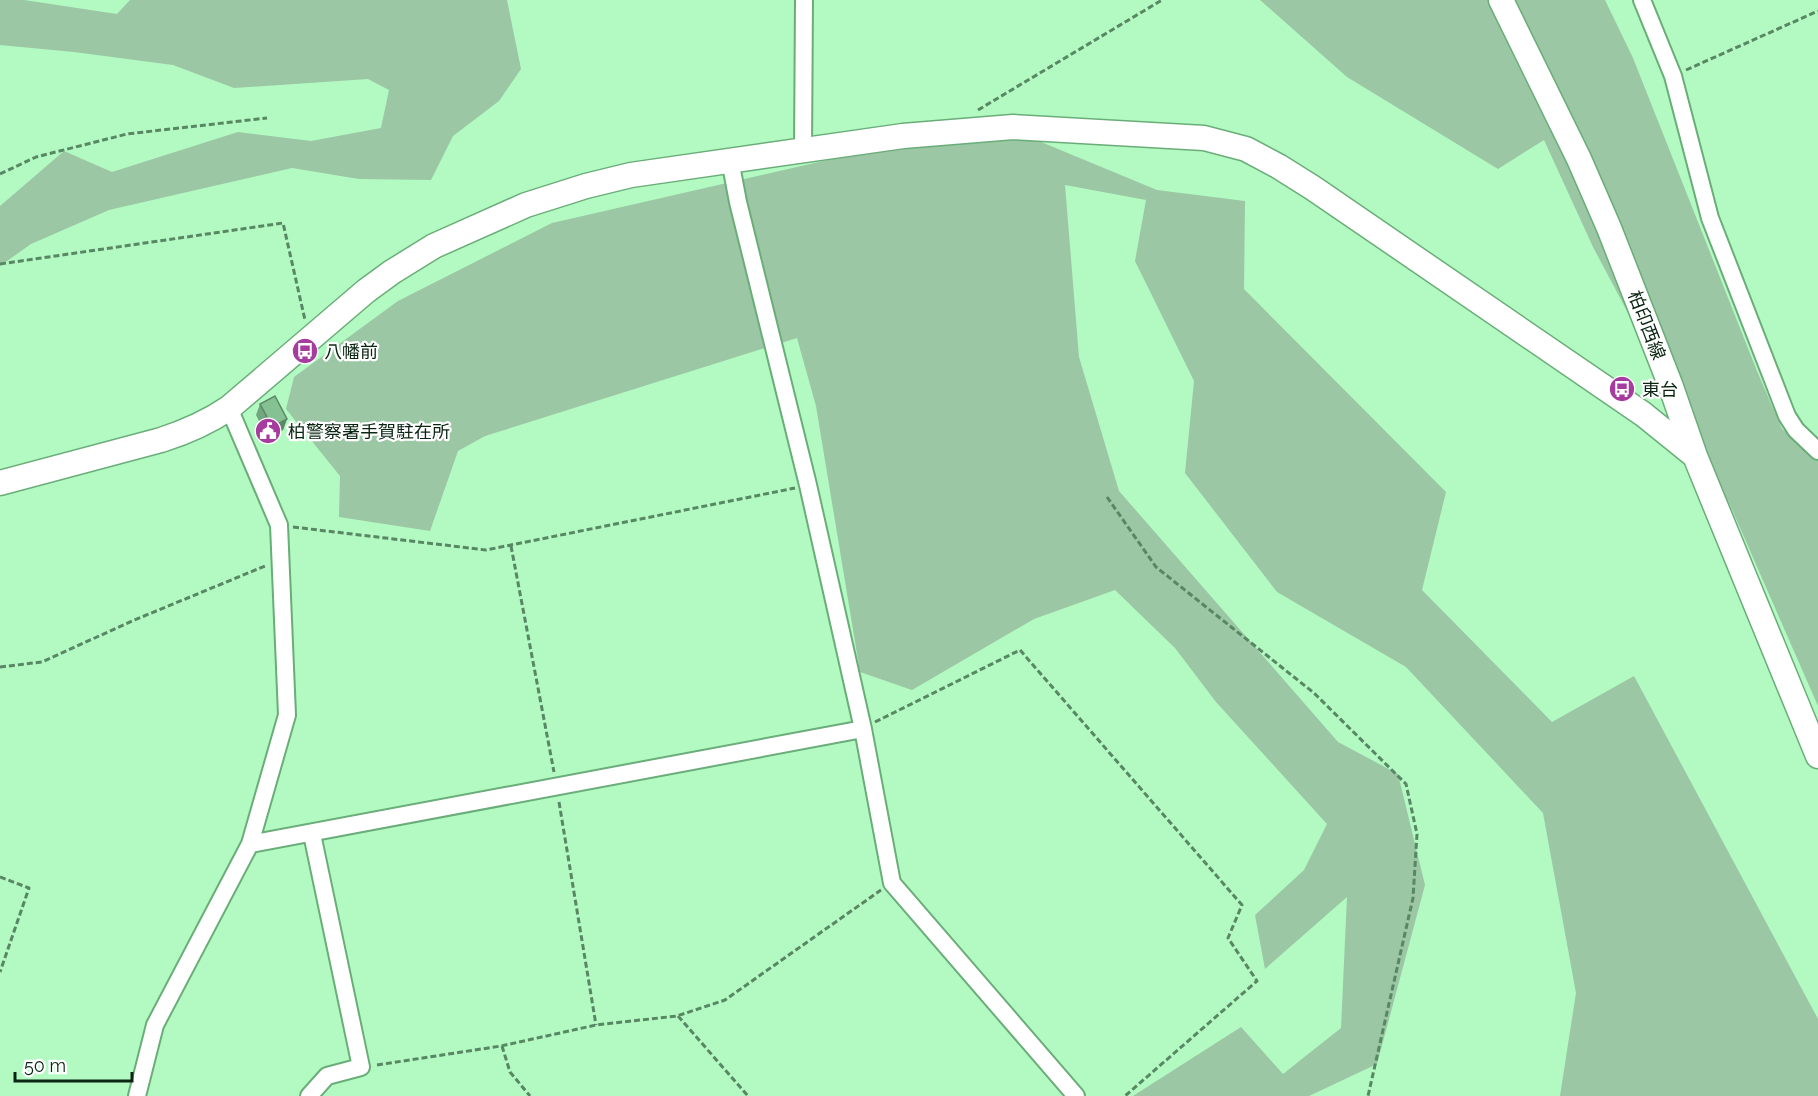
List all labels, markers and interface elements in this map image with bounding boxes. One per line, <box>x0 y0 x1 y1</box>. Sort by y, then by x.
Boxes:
street label: 柏印西線 <box>1624 288 1670 362</box>
bus stop icon: 八幡前 <box>290 336 320 366</box>
place label: 八幡前 <box>324 341 378 362</box>
bus stop icon: 東台 <box>1607 374 1637 404</box>
place label: 東台 <box>1642 379 1678 400</box>
public building icon: 柏警察署手賀駐在所 <box>253 416 283 446</box>
place label: 柏警察署手賀駐在所 <box>288 421 450 442</box>
scale bar <box>15 1045 132 1083</box>
text: 50 m <box>24 1055 66 1076</box>

